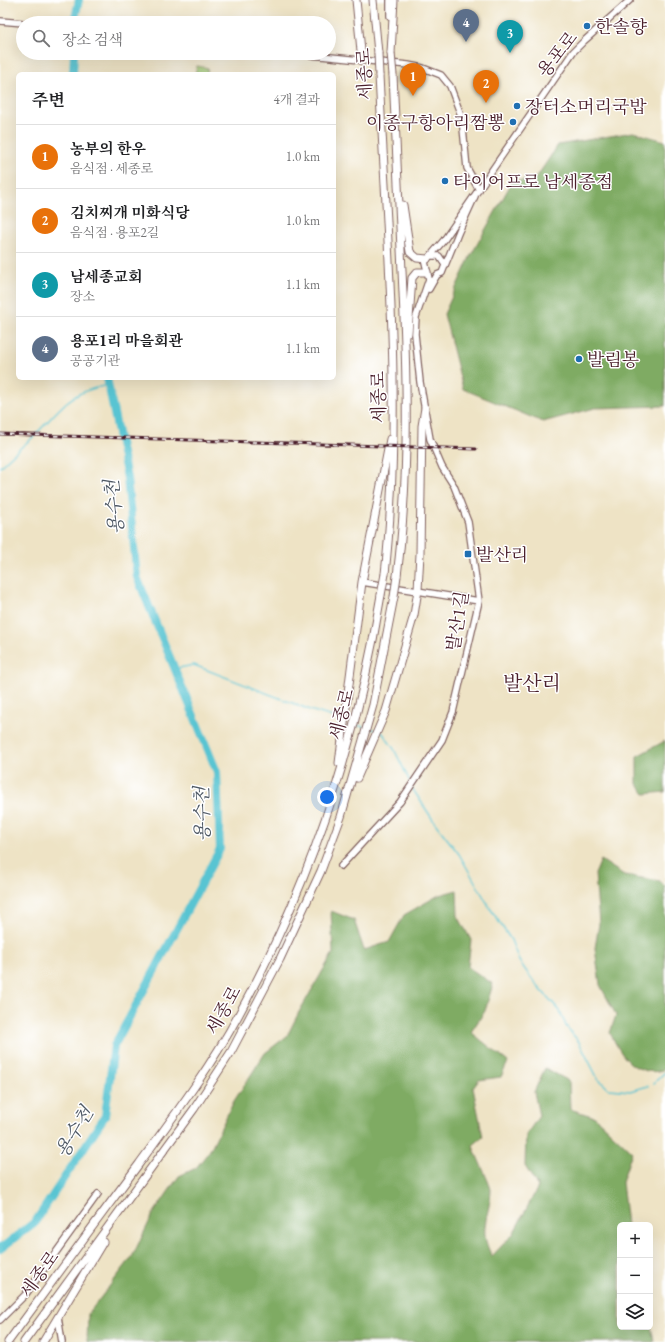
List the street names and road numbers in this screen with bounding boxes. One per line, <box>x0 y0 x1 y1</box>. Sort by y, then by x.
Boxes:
street label: 용포로 <box>532 26 582 82</box>
street label: 세종로 <box>351 47 377 101</box>
street label: 세종로 <box>366 371 390 423</box>
street label: 발산1길 <box>441 589 473 653</box>
street label: 세종로 <box>324 686 358 742</box>
street label: 세종로 <box>200 982 246 1038</box>
street label: 세종로 <box>14 1246 64 1302</box>

